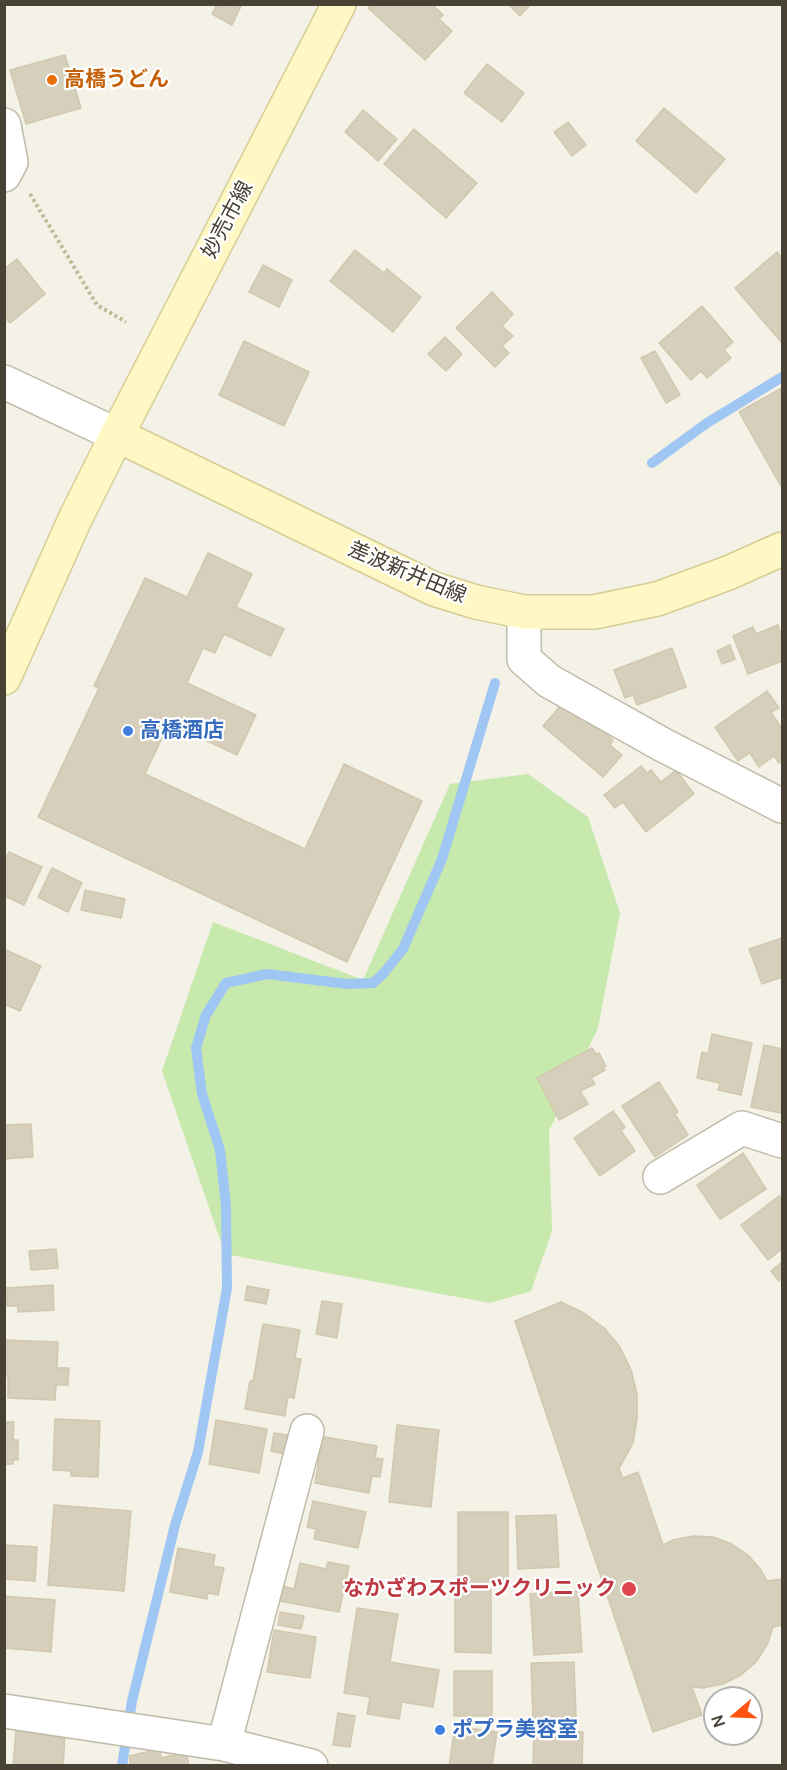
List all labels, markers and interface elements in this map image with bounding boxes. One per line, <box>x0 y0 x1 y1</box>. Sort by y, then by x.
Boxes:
place label: 高橋うどん <box>64 67 169 93</box>
marker: 高橋うどん <box>45 73 59 87</box>
street label: 妙売市線 <box>197 177 259 263</box>
street label: 差波新井田線 <box>344 537 470 609</box>
place label: 高橋酒店 <box>140 718 224 744</box>
marker: 高橋酒店 <box>121 724 135 738</box>
place label: なかざわスポーツクリニック <box>343 1576 616 1602</box>
marker: なかざわスポーツクリニック <box>620 1580 638 1598</box>
north arrow <box>703 1686 763 1746</box>
text: N <box>706 1712 730 1730</box>
place label: ポプラ美容室 <box>452 1717 578 1743</box>
marker: ポプラ美容室 <box>433 1723 447 1737</box>

